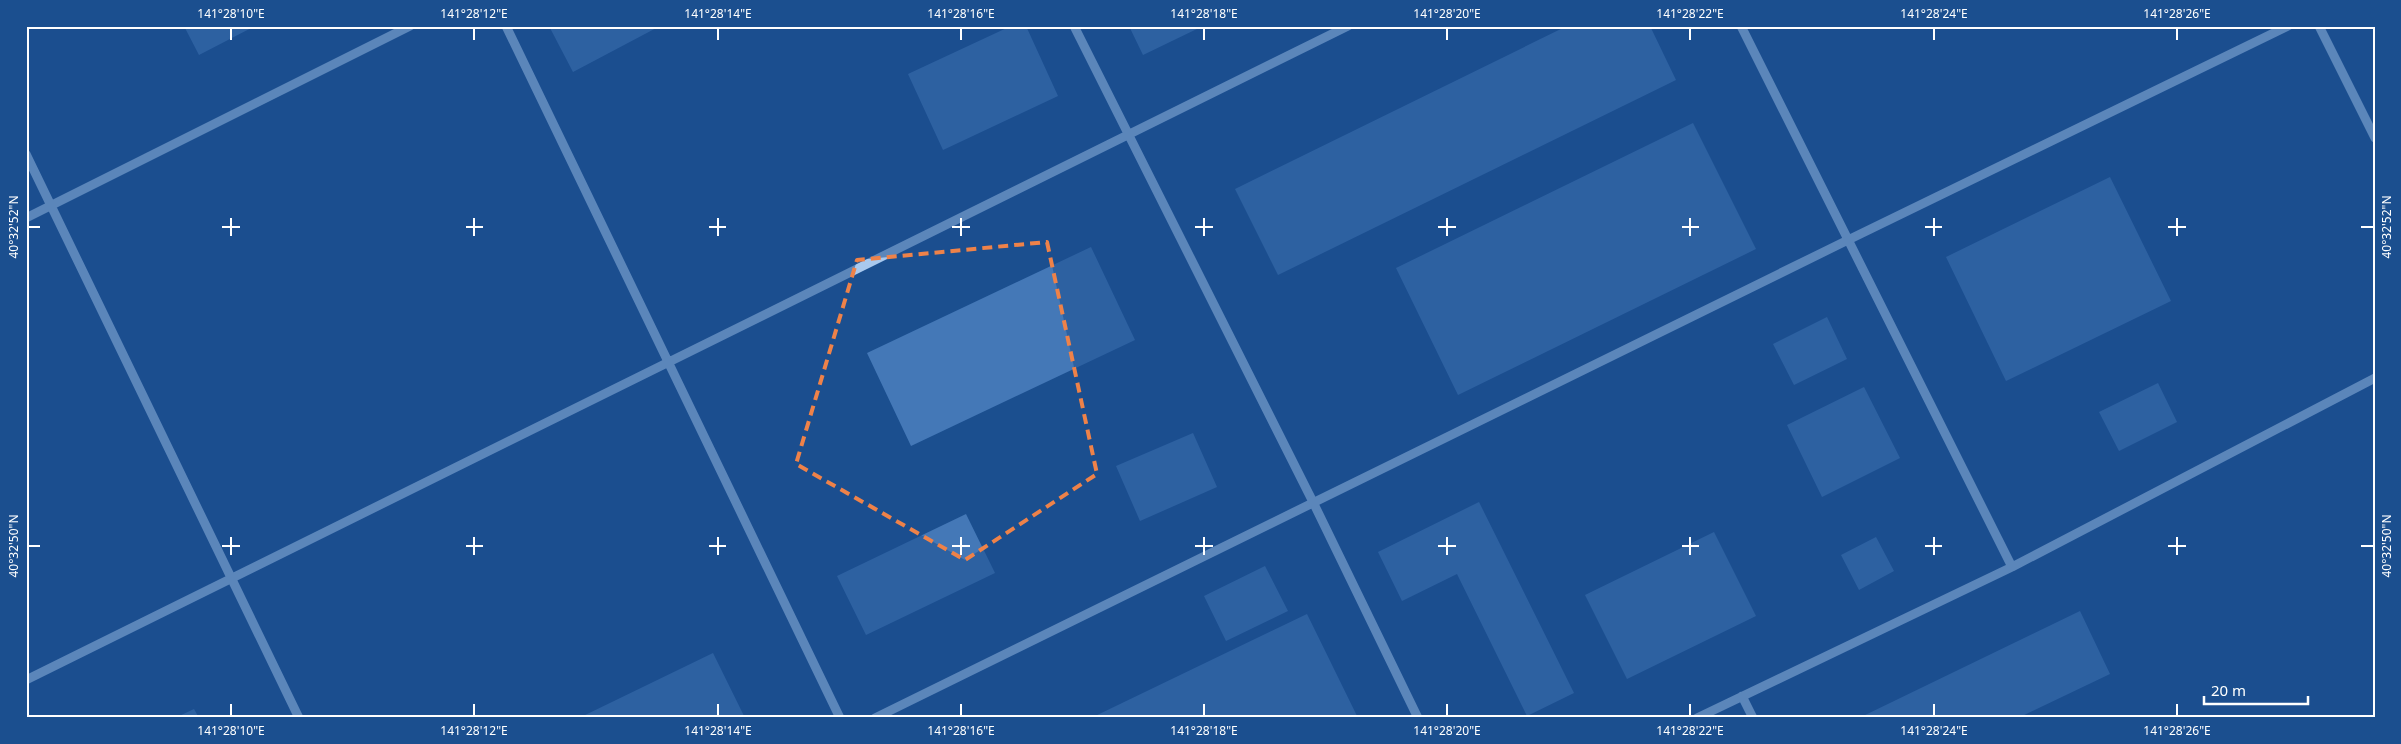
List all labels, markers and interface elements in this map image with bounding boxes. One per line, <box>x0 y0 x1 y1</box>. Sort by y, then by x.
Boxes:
text: 141°28'10"E <box>197 5 265 22</box>
text: 141°28'12"E <box>440 5 508 22</box>
text: 141°28'14"E <box>684 5 752 22</box>
text: 141°28'16"E <box>927 5 995 22</box>
text: 141°28'18"E <box>1170 5 1238 22</box>
text: 141°28'20"E <box>1413 5 1481 22</box>
text: 141°28'22"E <box>1656 5 1724 22</box>
text: 141°28'24"E <box>1900 5 1968 22</box>
text: 141°28'26"E <box>2143 5 2211 22</box>
text: 40°32'52"N <box>5 195 22 259</box>
text: 40°32'52"N <box>2378 195 2395 259</box>
text: 40°32'50"N <box>5 514 22 578</box>
text: 40°32'50"N <box>2378 514 2395 578</box>
scale bar <box>2204 674 2307 706</box>
text: 20 m <box>2211 680 2246 700</box>
text: 141°28'10"E <box>197 722 265 739</box>
text: 141°28'12"E <box>440 722 508 739</box>
text: 141°28'14"E <box>684 722 752 739</box>
text: 141°28'16"E <box>927 722 995 739</box>
text: 141°28'18"E <box>1170 722 1238 739</box>
text: 141°28'20"E <box>1413 722 1481 739</box>
text: 141°28'22"E <box>1656 722 1724 739</box>
text: 141°28'24"E <box>1900 722 1968 739</box>
text: 141°28'26"E <box>2143 722 2211 739</box>

